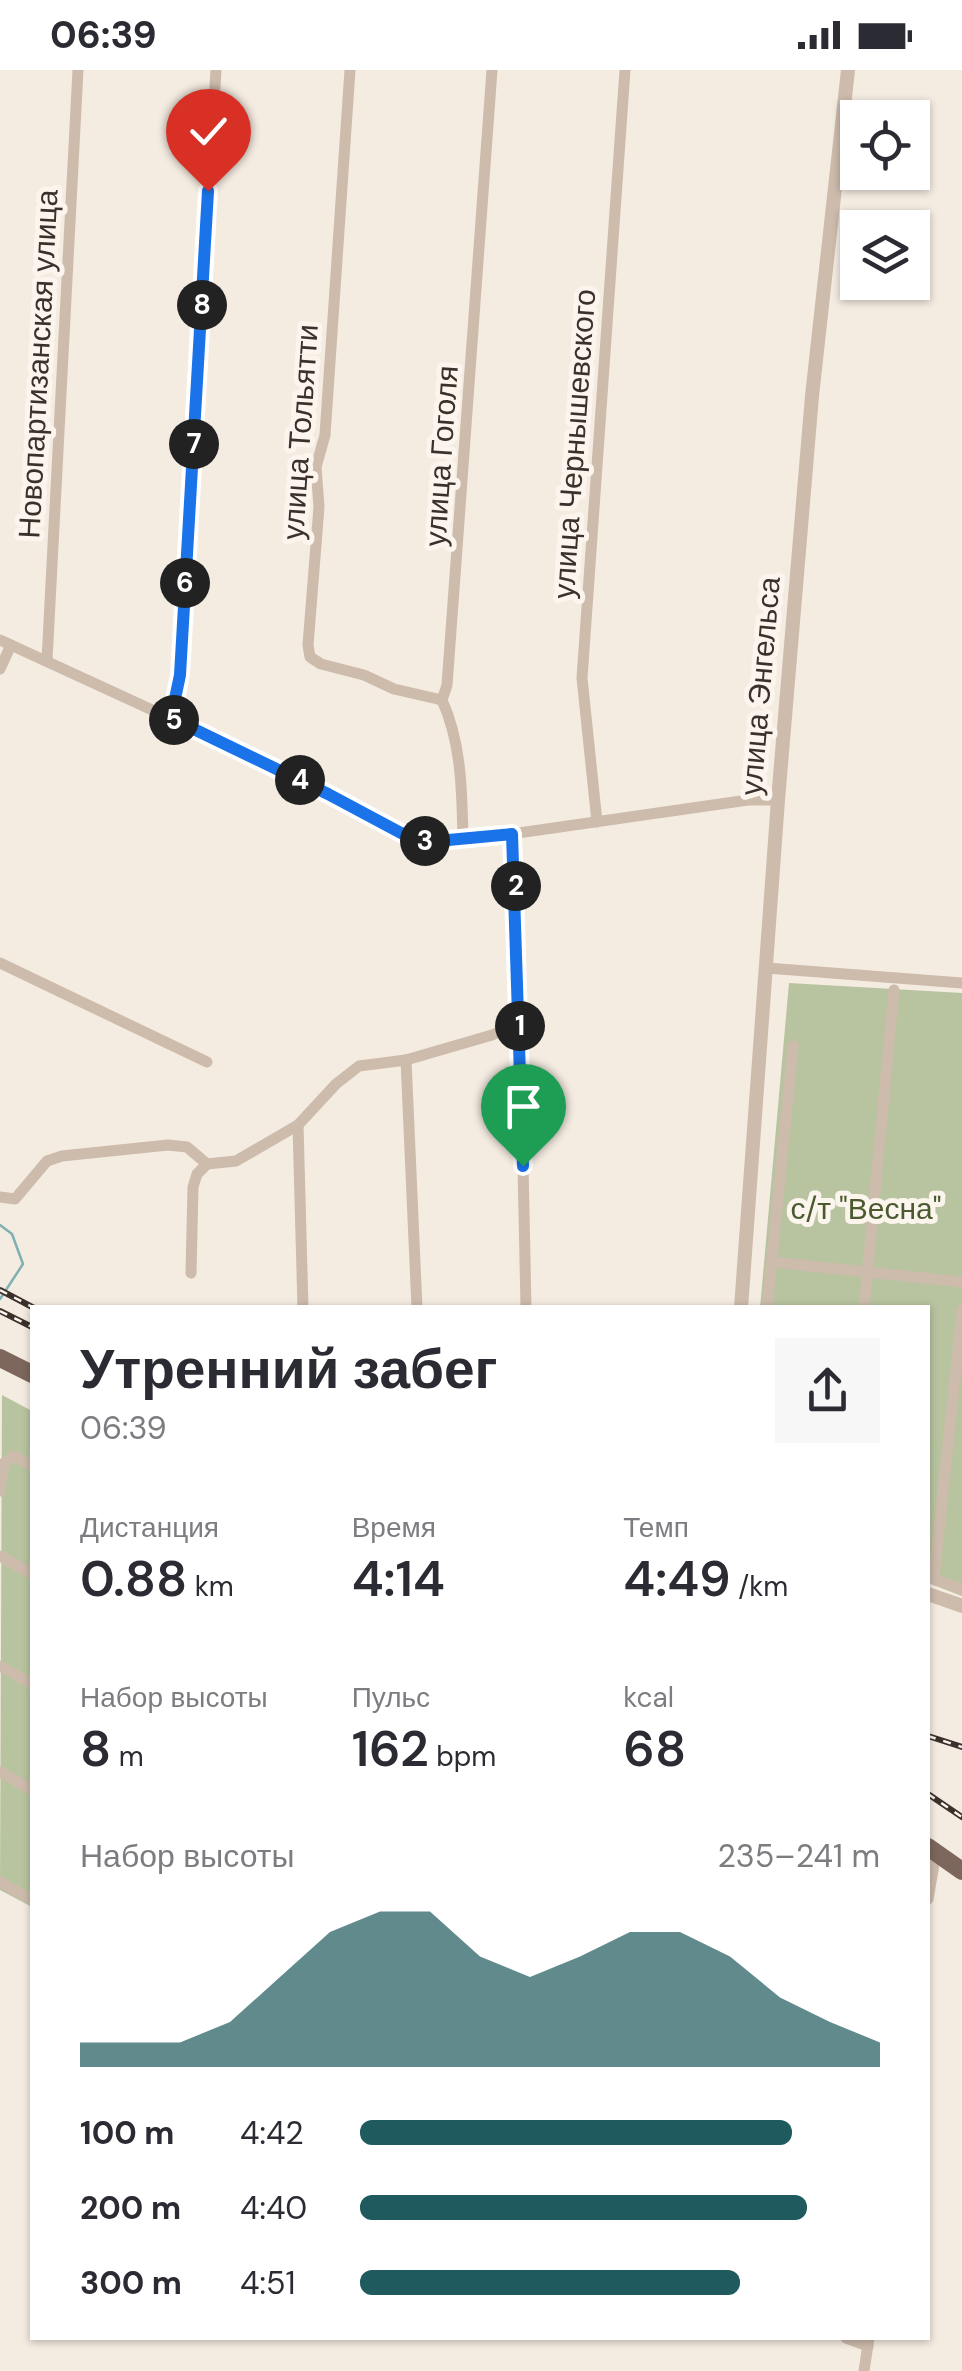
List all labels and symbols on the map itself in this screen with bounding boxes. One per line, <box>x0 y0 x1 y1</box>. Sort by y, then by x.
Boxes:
pin <box>166 89 251 192</box>
street label: Новопартизанская улица <box>9 188 67 539</box>
pin: 8 <box>177 280 227 330</box>
street label: улица Чернышевского <box>544 288 604 600</box>
street label: улица Тольятти <box>273 323 327 541</box>
street label: улица Гоголя <box>415 364 467 548</box>
pin: 7 <box>169 419 219 469</box>
pin: 6 <box>160 558 210 608</box>
street label: улица Энгельса <box>731 575 789 797</box>
pin: 5 <box>149 695 199 745</box>
pin: 4 <box>275 755 325 805</box>
pin: 3 <box>400 816 450 866</box>
pin: 2 <box>491 861 541 911</box>
pin: 1 <box>495 1001 545 1051</box>
pin <box>481 1064 566 1167</box>
park label: с/т "Весна" <box>791 1189 941 1228</box>

